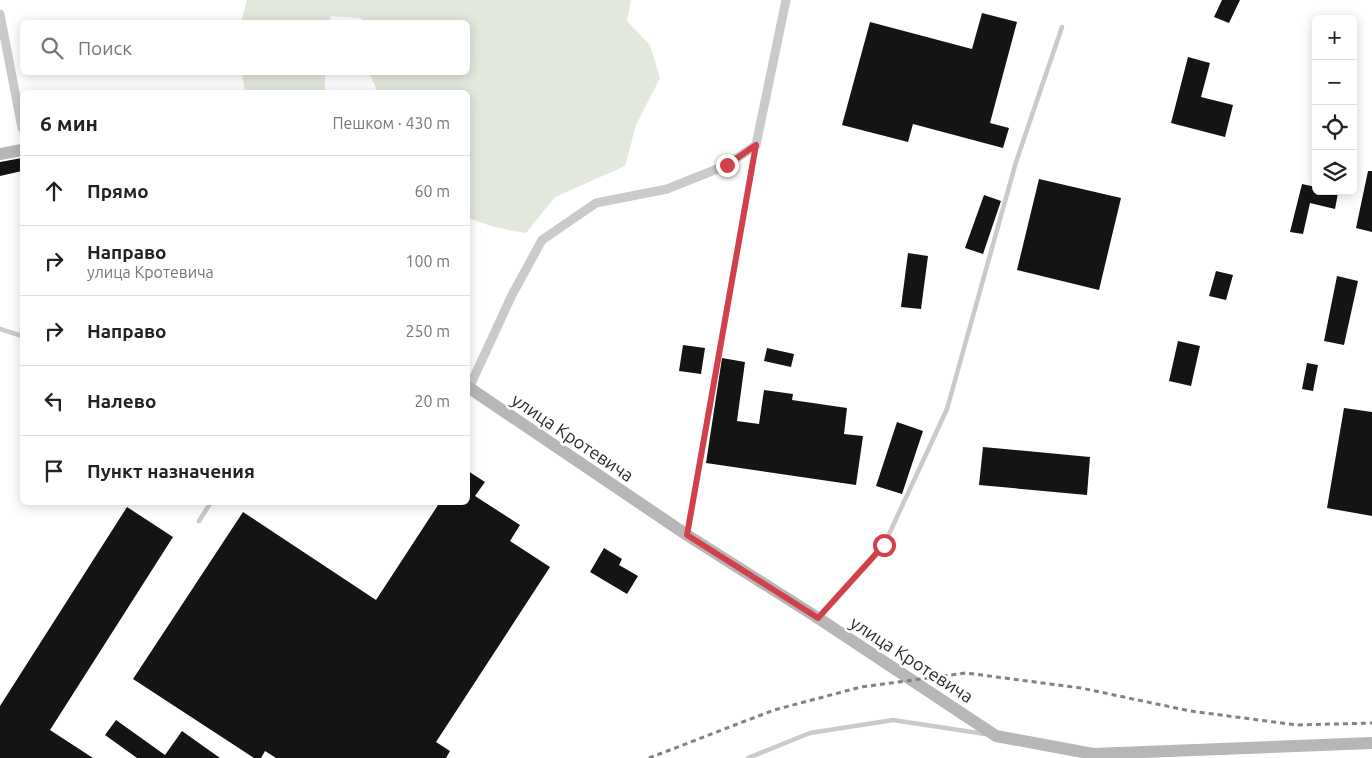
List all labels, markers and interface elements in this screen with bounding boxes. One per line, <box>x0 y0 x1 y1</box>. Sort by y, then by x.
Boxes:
map controls <box>1312 15 1357 195</box>
button: + <box>1312 15 1357 60</box>
search box <box>20 20 470 75</box>
icon: search <box>38 34 66 62</box>
text: Поиск <box>78 37 132 59</box>
button: − <box>1312 60 1357 105</box>
button: locate <box>1312 105 1357 150</box>
text: 6 мин <box>40 111 98 135</box>
text: Пешком · 430 m <box>332 114 450 132</box>
button: layers <box>1312 150 1357 195</box>
route end <box>716 154 739 177</box>
icon: ahead <box>40 177 68 205</box>
text: Прямо <box>87 180 149 202</box>
text: 60 m <box>414 182 450 200</box>
text: Направо <box>87 241 167 263</box>
icon: right <box>40 247 68 275</box>
text: 100 m <box>405 252 450 270</box>
text: улица Кротевича <box>87 263 214 281</box>
icon: right <box>40 317 68 345</box>
text: Направо <box>87 320 167 342</box>
text: 250 m <box>405 322 450 340</box>
icon: left <box>40 387 68 415</box>
street label: улица Кротевича <box>508 389 638 485</box>
text: Налево <box>87 390 156 412</box>
text: 20 m <box>414 392 450 410</box>
icon: arrive <box>40 457 68 485</box>
text: Пункт назначения <box>87 460 255 482</box>
route start <box>873 534 896 557</box>
street label: улица Кротевича <box>847 612 977 706</box>

